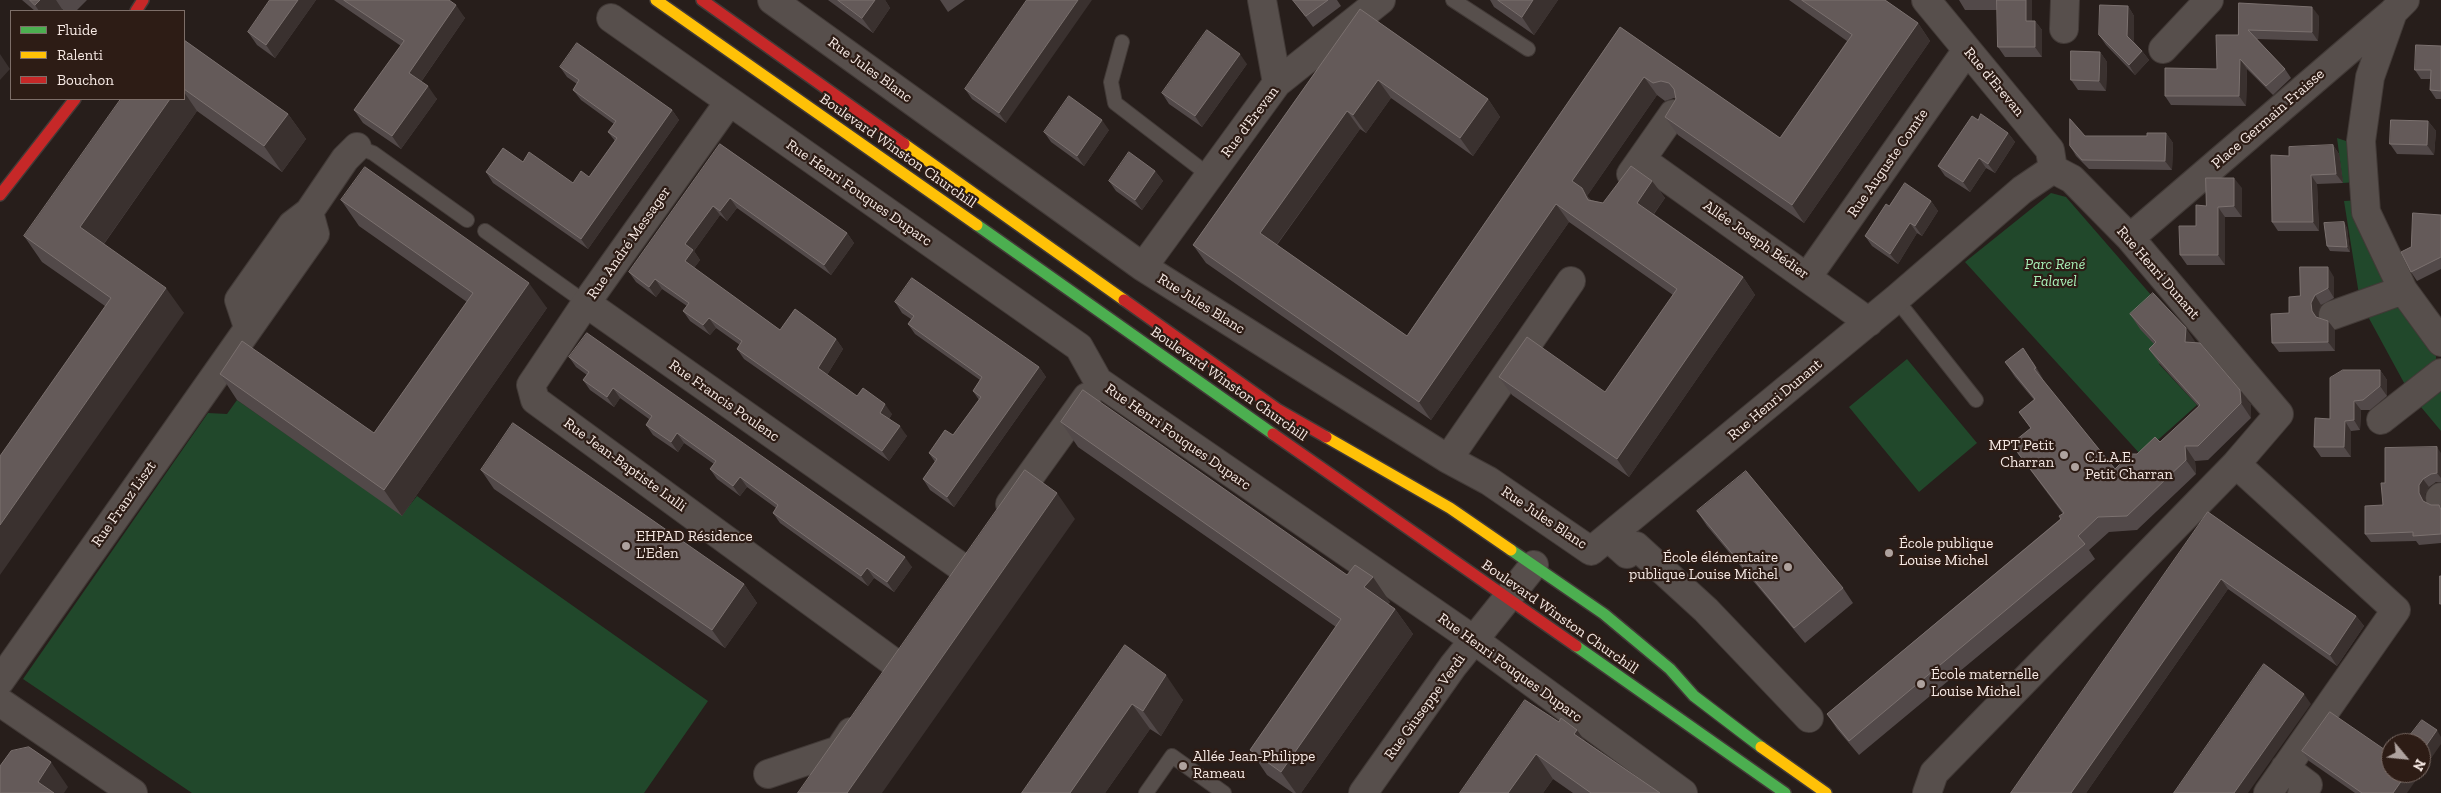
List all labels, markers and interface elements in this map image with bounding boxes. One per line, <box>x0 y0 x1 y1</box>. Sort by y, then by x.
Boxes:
legend <box>10 10 185 100</box>
text: Fluide <box>57 21 97 39</box>
street label: Rue Jules Blanc <box>824 33 916 107</box>
street label: Rue d'Erevan <box>1960 44 2028 120</box>
text: Ralenti <box>57 46 103 64</box>
street label: Place Germain Fraisse <box>2208 65 2328 173</box>
text: Bouchon <box>57 71 114 89</box>
street label: Rue d'Erevan <box>1217 83 1283 161</box>
street label: Boulevard Winston Churchill <box>816 90 980 212</box>
street label: Rue Auguste Comte <box>1844 105 1932 221</box>
street label: Rue Henri Fouques Duparc <box>783 136 935 250</box>
street label: Rue André Messager <box>583 183 675 303</box>
street label: Allée Joseph Bédier <box>1700 197 1812 283</box>
street label: Rue Henri Dunant <box>2113 223 2203 323</box>
park label: Parc René Falavel <box>2025 256 2085 291</box>
street label: Rue Jules Blanc <box>1154 270 1248 338</box>
street label: Boulevard Winston Churchill <box>1147 323 1311 445</box>
street label: Rue Henri Dunant <box>1724 355 1826 445</box>
street label: Rue Francis Poulenc <box>665 356 783 446</box>
street label: Rue Henri Fouques Duparc <box>1102 380 1254 494</box>
street label: Rue Jean-Baptiste Lulli <box>560 414 690 516</box>
place label: MPT Petit Charran <box>1989 437 2054 472</box>
marker: MPT Petit Charran <box>2058 449 2070 461</box>
place label: C.L.A.E. Petit Charran <box>2085 449 2173 484</box>
street label: Rue Franz Liszt <box>88 458 160 550</box>
marker: C.L.A.E. Petit Charran <box>2069 461 2081 473</box>
street label: Rue Jules Blanc <box>1498 483 1590 553</box>
place label: EHPAD Résidence L'Eden <box>636 528 752 563</box>
place label: École publique Louise Michel <box>1899 535 1993 570</box>
marker: EHPAD Résidence L'Eden <box>620 540 632 552</box>
marker: École publique Louise Michel <box>1883 547 1895 559</box>
place label: École élémentaire publique Louise Michel <box>1629 549 1778 584</box>
street label: Boulevard Winston Churchill <box>1478 556 1642 678</box>
marker: École élémentaire publique Louise Michel <box>1782 561 1794 573</box>
street label: Rue Henri Fouques Duparc <box>1434 610 1586 726</box>
street label: Rue Giuseppe Verdi <box>1381 651 1469 763</box>
place label: École maternelle Louise Michel <box>1931 666 2039 701</box>
marker: École maternelle Louise Michel <box>1915 678 1927 690</box>
north arrow <box>2381 733 2431 783</box>
place label: Allée Jean-Philippe Rameau <box>1193 748 1315 783</box>
text: N <box>2409 756 2429 773</box>
marker: Allée Jean-Philippe Rameau <box>1177 760 1189 772</box>

